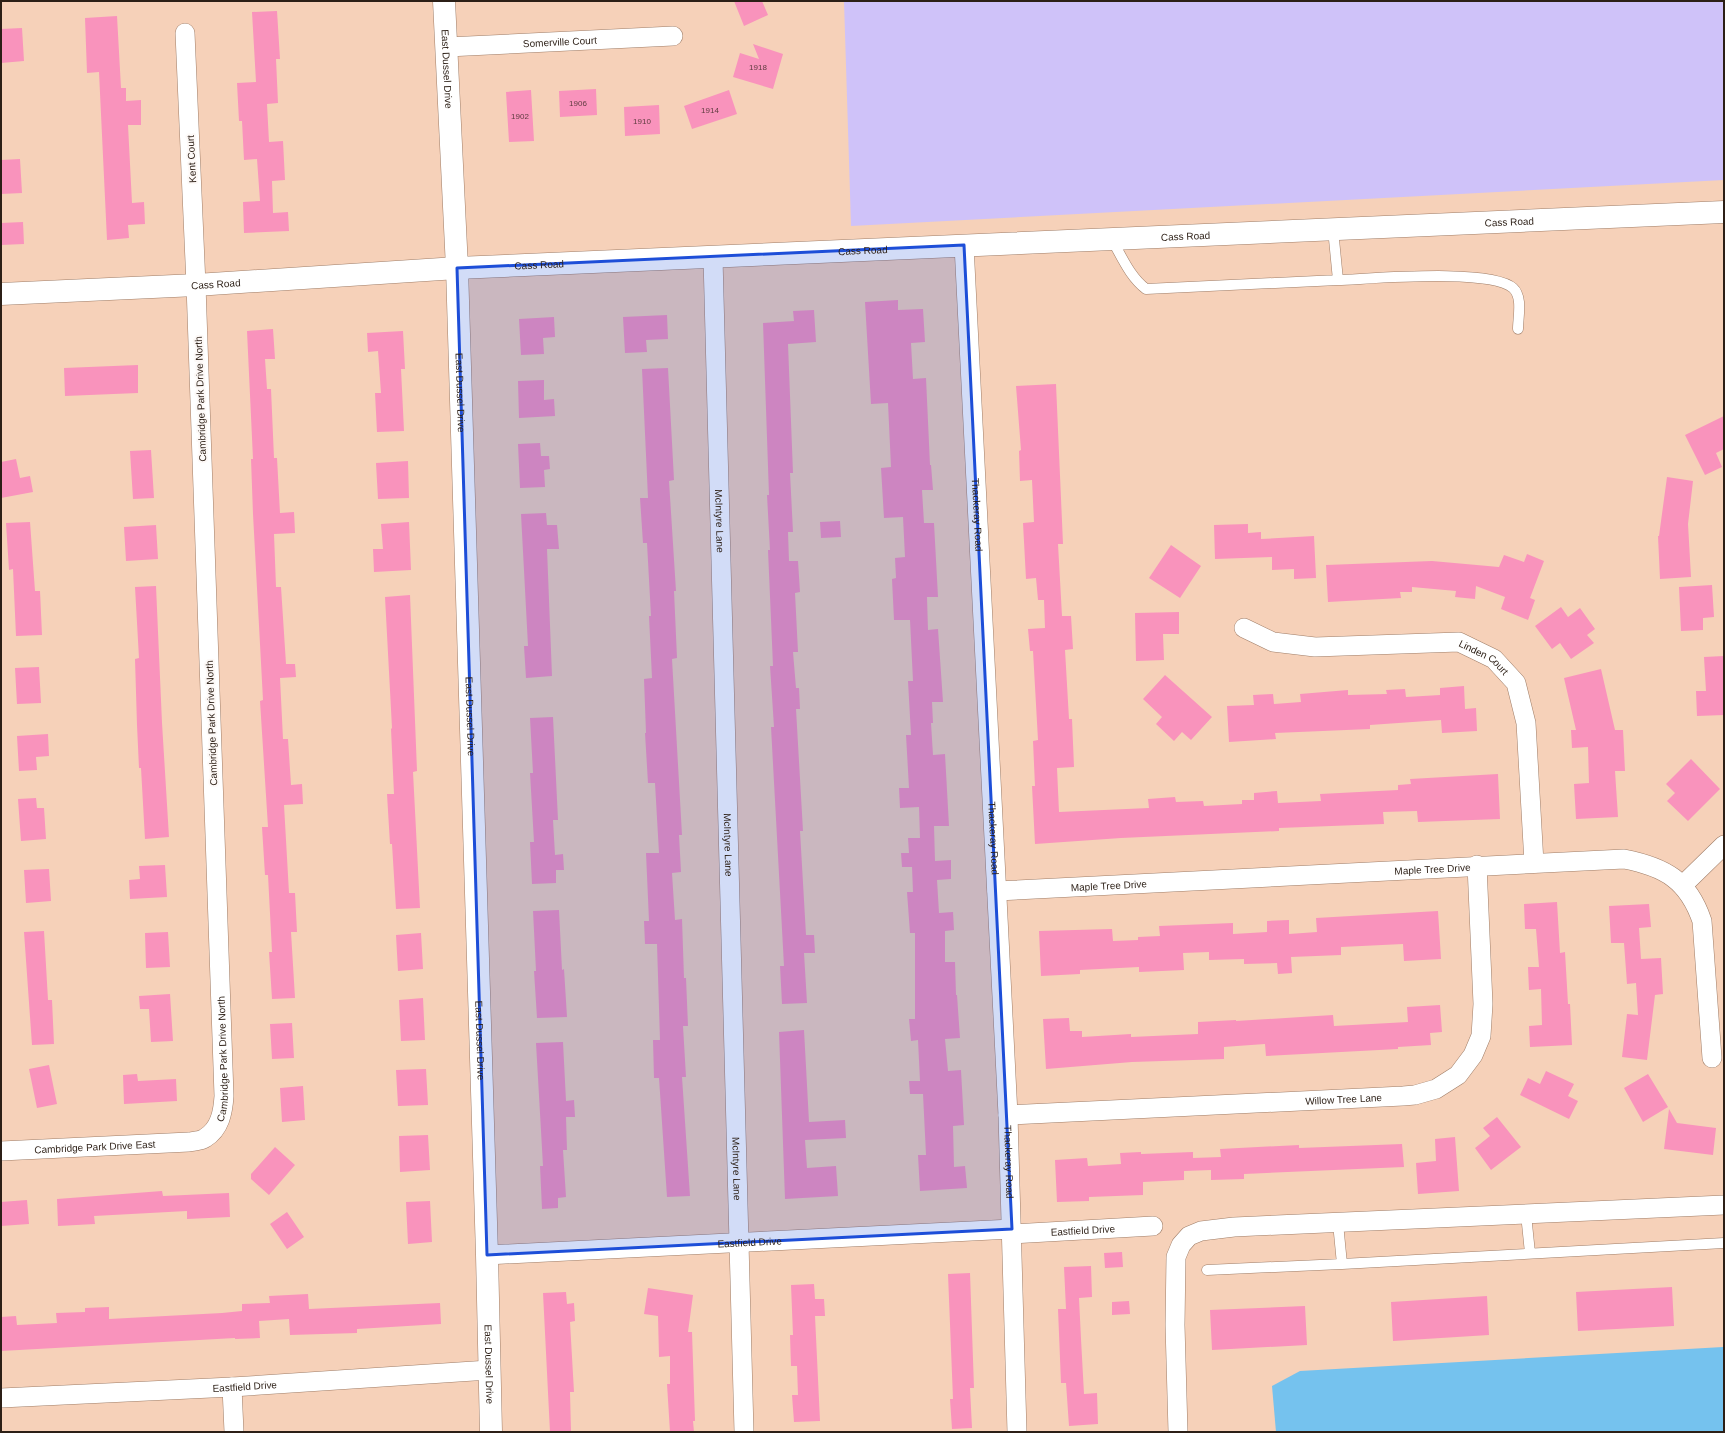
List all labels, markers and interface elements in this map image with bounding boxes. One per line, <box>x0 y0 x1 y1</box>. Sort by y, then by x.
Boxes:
street label: East Dussel Drive <box>439 29 454 109</box>
street label: Somerville Court <box>523 35 597 49</box>
house number: 1918 <box>749 63 767 72</box>
house number: 1906 <box>569 99 587 108</box>
house number: 1914 <box>701 106 719 115</box>
house number: 1902 <box>511 112 529 121</box>
house number: 1910 <box>633 117 651 126</box>
street label: Kent Court <box>185 135 198 183</box>
street label: Cass Road <box>1484 215 1534 229</box>
street label: Cass Road <box>1161 230 1211 243</box>
street label: Cass Road <box>838 244 888 257</box>
street label: Cass Road <box>514 258 564 271</box>
street label: Cass Road <box>191 277 241 291</box>
street label: Cambridge Park Drive North <box>193 336 208 462</box>
street label: East Dussel Drive <box>454 353 467 433</box>
street label: Thackeray Road <box>970 478 984 552</box>
street label: McIntyre Lane <box>713 489 726 553</box>
street label: Linden Court <box>1457 638 1511 677</box>
street label: Cambridge Park Drive North <box>204 660 219 786</box>
street label: East Dussel Drive <box>463 677 477 757</box>
street label: Thackeray Road <box>986 801 1001 875</box>
street label: McIntyre Lane <box>722 813 734 877</box>
street label: Maple Tree Drive <box>1394 862 1471 877</box>
street label: Maple Tree Drive <box>1071 878 1148 893</box>
street label: Cambridge Park Drive North <box>214 996 230 1123</box>
street label: East Dussel Drive <box>473 1000 487 1081</box>
street label: Willow Tree Lane <box>1305 1092 1383 1107</box>
street label: Thackeray Road <box>1002 1125 1015 1199</box>
street label: McIntyre Lane <box>730 1137 743 1201</box>
street label: Cambridge Park Drive East <box>34 1139 156 1155</box>
street label: Eastfield Drive <box>1050 1223 1116 1238</box>
street label: Eastfield Drive <box>717 1235 783 1250</box>
street label: East Dussel Drive <box>483 1324 495 1405</box>
street label: Eastfield Drive <box>212 1379 278 1394</box>

